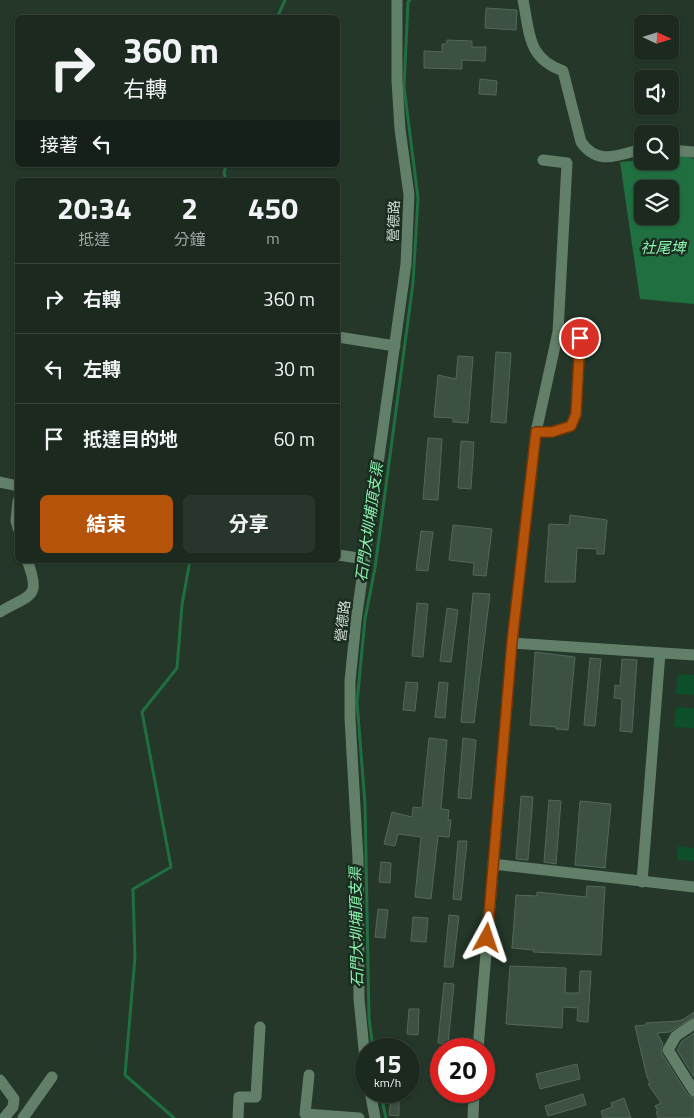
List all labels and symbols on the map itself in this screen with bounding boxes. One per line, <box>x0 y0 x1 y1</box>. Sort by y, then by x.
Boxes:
north arrow <box>634 15 679 60</box>
street label: 營德路 <box>382 200 404 242</box>
water label: 社尾埤 <box>640 236 687 259</box>
pin <box>559 317 601 359</box>
water label: 石門大圳埔頂支渠 <box>349 459 389 583</box>
street label: 營德路 <box>329 599 355 643</box>
water label: 石門大圳埔頂支渠 <box>343 865 369 987</box>
position arrow <box>460 911 512 963</box>
speed limit sign: 20 <box>430 1038 495 1103</box>

